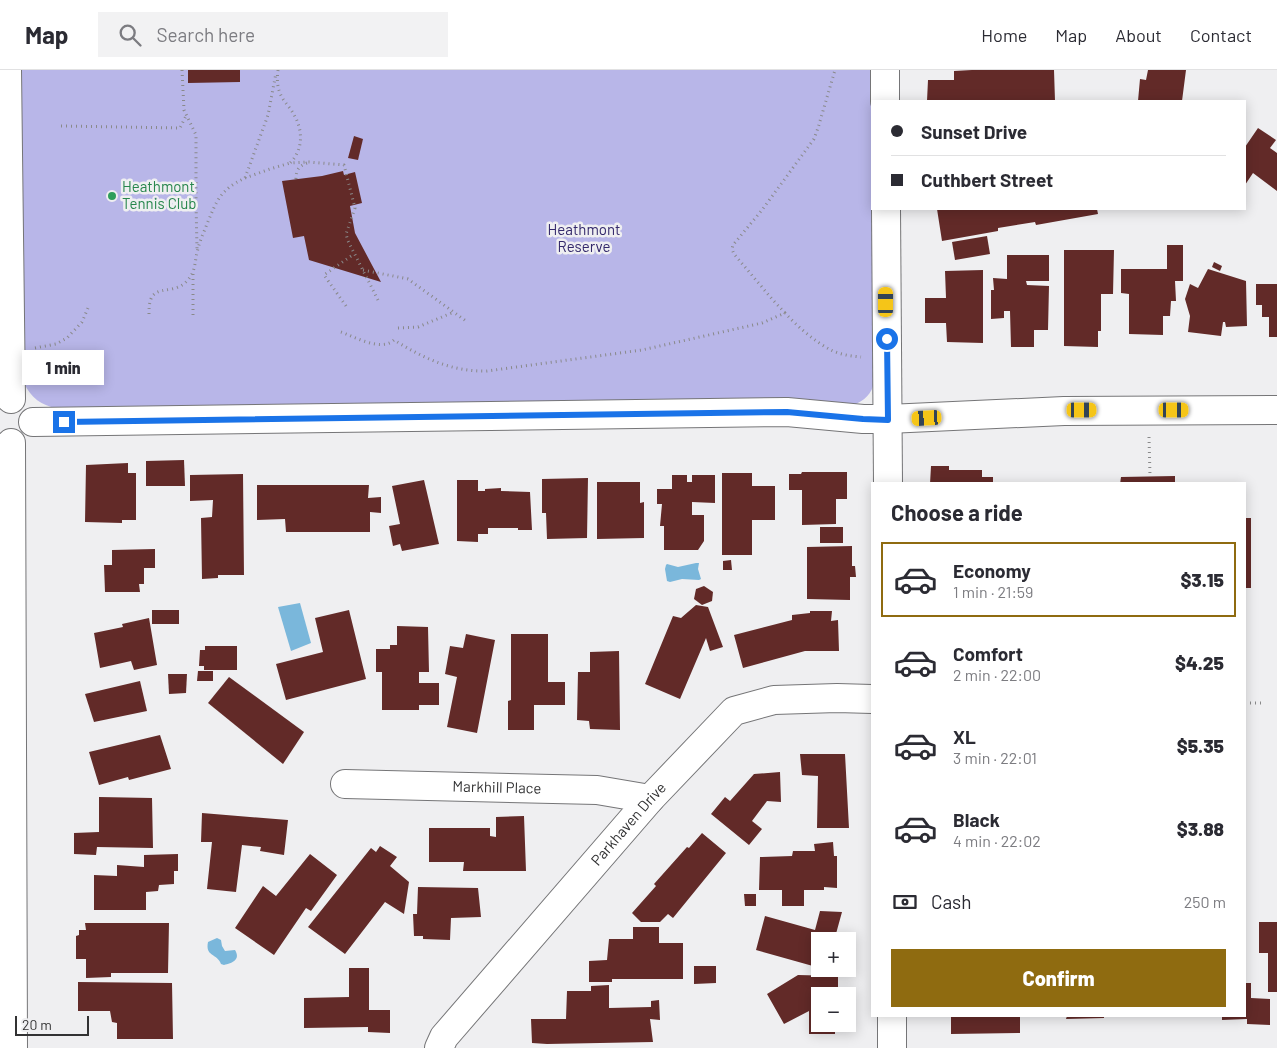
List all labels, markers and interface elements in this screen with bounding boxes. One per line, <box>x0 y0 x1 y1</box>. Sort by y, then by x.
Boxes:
search box <box>98 12 448 57</box>
text: Map <box>25 20 68 49</box>
icon: search <box>116 21 144 49</box>
text: Search here <box>156 23 255 46</box>
text: Home <box>981 24 1027 46</box>
text: Map <box>1055 24 1087 46</box>
text: About <box>1115 24 1162 46</box>
text: Contact <box>1190 24 1252 46</box>
text: Sunset Drive <box>921 120 1027 143</box>
text: Cuthbert Street <box>921 168 1053 191</box>
place label: Heathmont Tennis Club <box>122 177 196 212</box>
marker: Heathmont Tennis Club <box>106 190 118 202</box>
park label: Heathmont Reserve <box>548 220 620 255</box>
car <box>878 287 893 317</box>
route start <box>876 328 898 350</box>
callout: 1 min <box>23 350 105 384</box>
text: 1 min <box>45 358 81 377</box>
car <box>1067 403 1097 418</box>
car <box>1159 403 1189 418</box>
car <box>911 410 942 426</box>
route end <box>53 411 75 433</box>
text: Choose a ride <box>891 499 1023 525</box>
icon: car <box>893 557 938 602</box>
text: Economy <box>953 559 1031 582</box>
text: $3.15 <box>1180 568 1224 591</box>
text: 1 min · 21:59 <box>953 582 1033 601</box>
icon: car <box>893 640 938 685</box>
text: Comfort <box>953 642 1023 665</box>
text: $4.25 <box>1175 651 1224 674</box>
text: 2 min · 22:00 <box>953 665 1041 684</box>
icon: car <box>893 723 938 768</box>
text: XL <box>953 725 976 748</box>
text: $5.35 <box>1177 734 1224 757</box>
text: 3 min · 22:01 <box>953 748 1037 767</box>
street label: Markhill Place <box>452 777 542 797</box>
street label: Parkhaven Drive <box>587 778 669 869</box>
icon: car <box>893 806 938 851</box>
text: Black <box>953 808 1000 831</box>
text: $3.88 <box>1177 817 1224 840</box>
text: 4 min · 22:02 <box>953 831 1041 850</box>
icon: cash <box>891 888 919 916</box>
text: Cash <box>931 890 972 913</box>
text: 250 m <box>1184 892 1226 911</box>
map controls <box>811 932 856 1032</box>
button: + <box>811 932 856 977</box>
button: Confirm <box>891 949 1226 1007</box>
button: − <box>811 987 856 1032</box>
scale bar <box>15 1013 89 1036</box>
text: 20 m <box>22 1016 52 1033</box>

